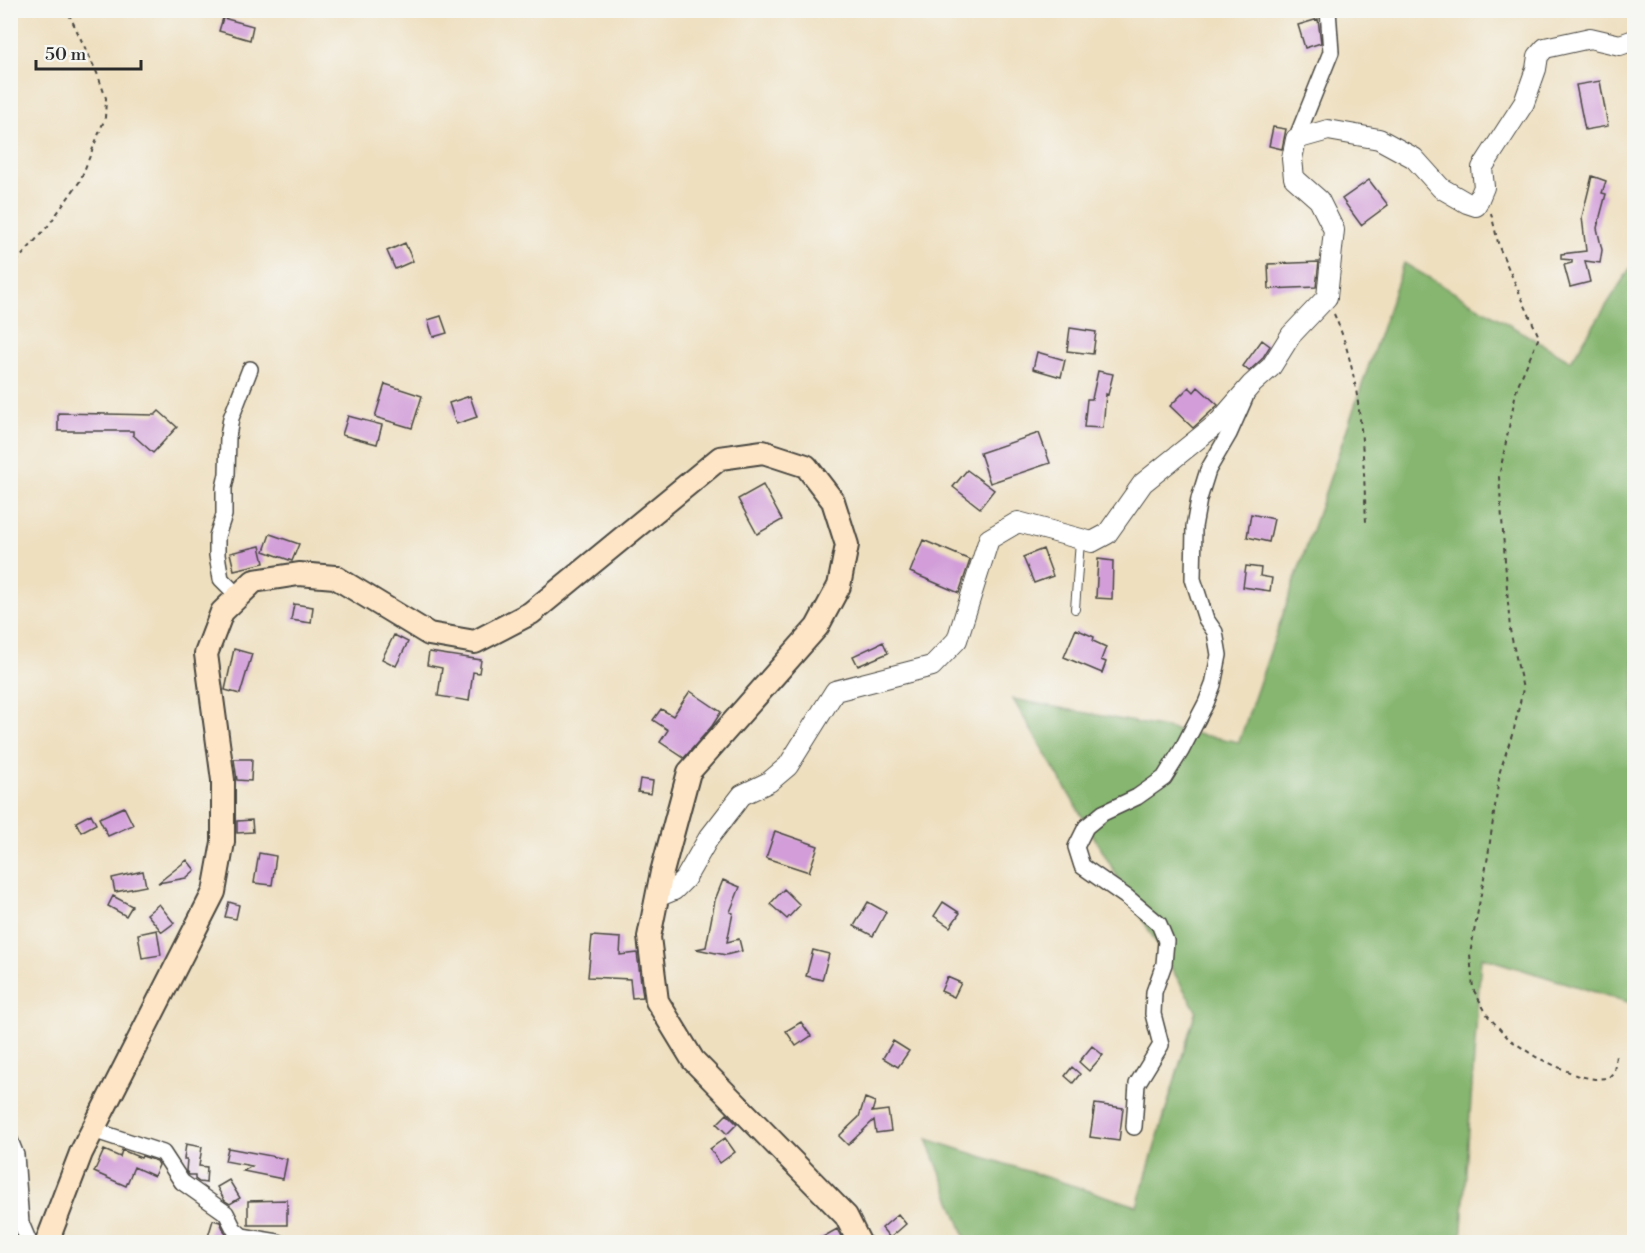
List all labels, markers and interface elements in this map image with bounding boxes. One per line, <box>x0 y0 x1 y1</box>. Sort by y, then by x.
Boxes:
scale bar <box>36 33 141 71</box>
text: 50 m <box>45 43 87 66</box>

